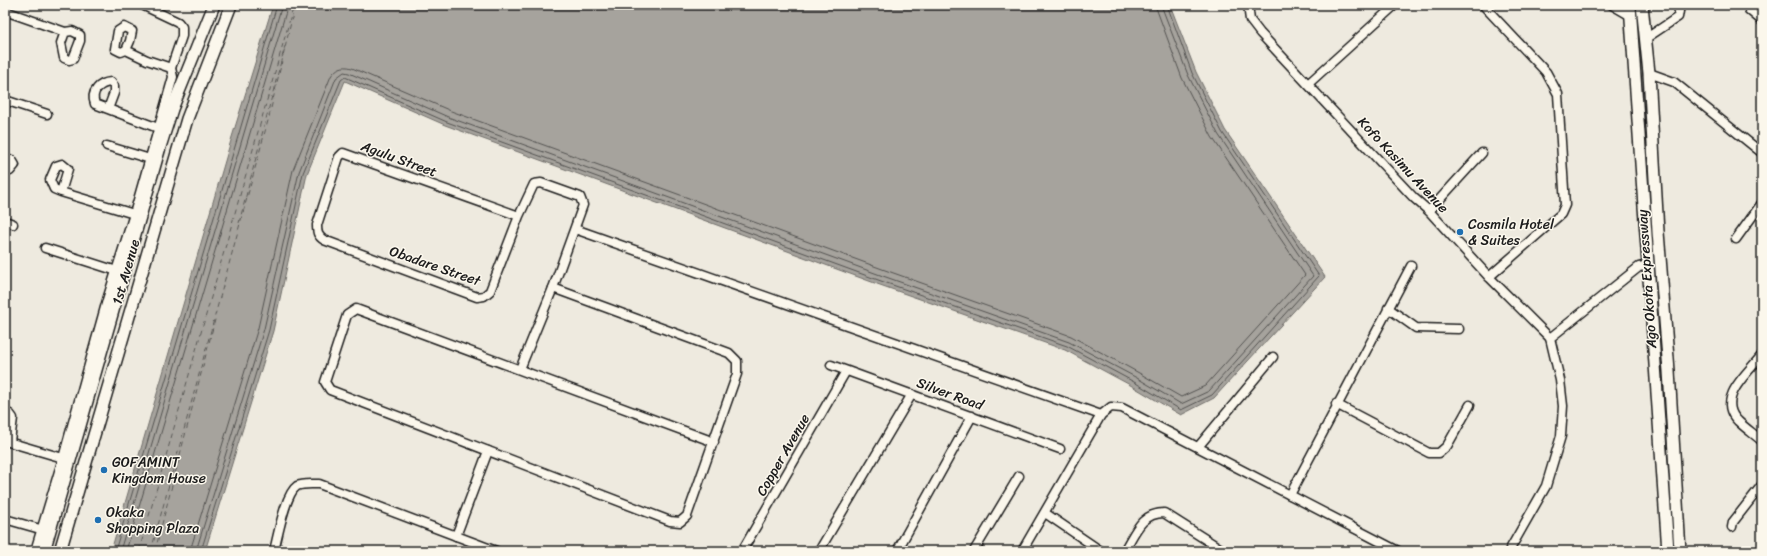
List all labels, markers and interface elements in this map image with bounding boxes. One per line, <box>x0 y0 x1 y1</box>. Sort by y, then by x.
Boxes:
street label: Kofo Kasimu Avenue <box>1351 111 1455 219</box>
street label: Agulu Street <box>357 133 440 184</box>
street label: Ago Okota Expressway <box>1630 208 1664 350</box>
place label: Cosmila Hotel & Suites <box>1468 212 1555 253</box>
marker: Cosmila Hotel & Suites <box>1455 227 1465 237</box>
street label: 1st Avenue <box>105 236 147 308</box>
street label: Obadare Street <box>386 239 485 294</box>
street label: Silver Road <box>913 370 988 418</box>
street label: Copper Avenue <box>749 409 817 501</box>
place label: GOFAMINT Kingdom House <box>112 450 206 491</box>
marker: GOFAMINT Kingdom House <box>99 465 109 475</box>
place label: Okaka Shopping Plaza <box>106 500 199 541</box>
marker: Okaka Shopping Plaza <box>93 515 103 525</box>

